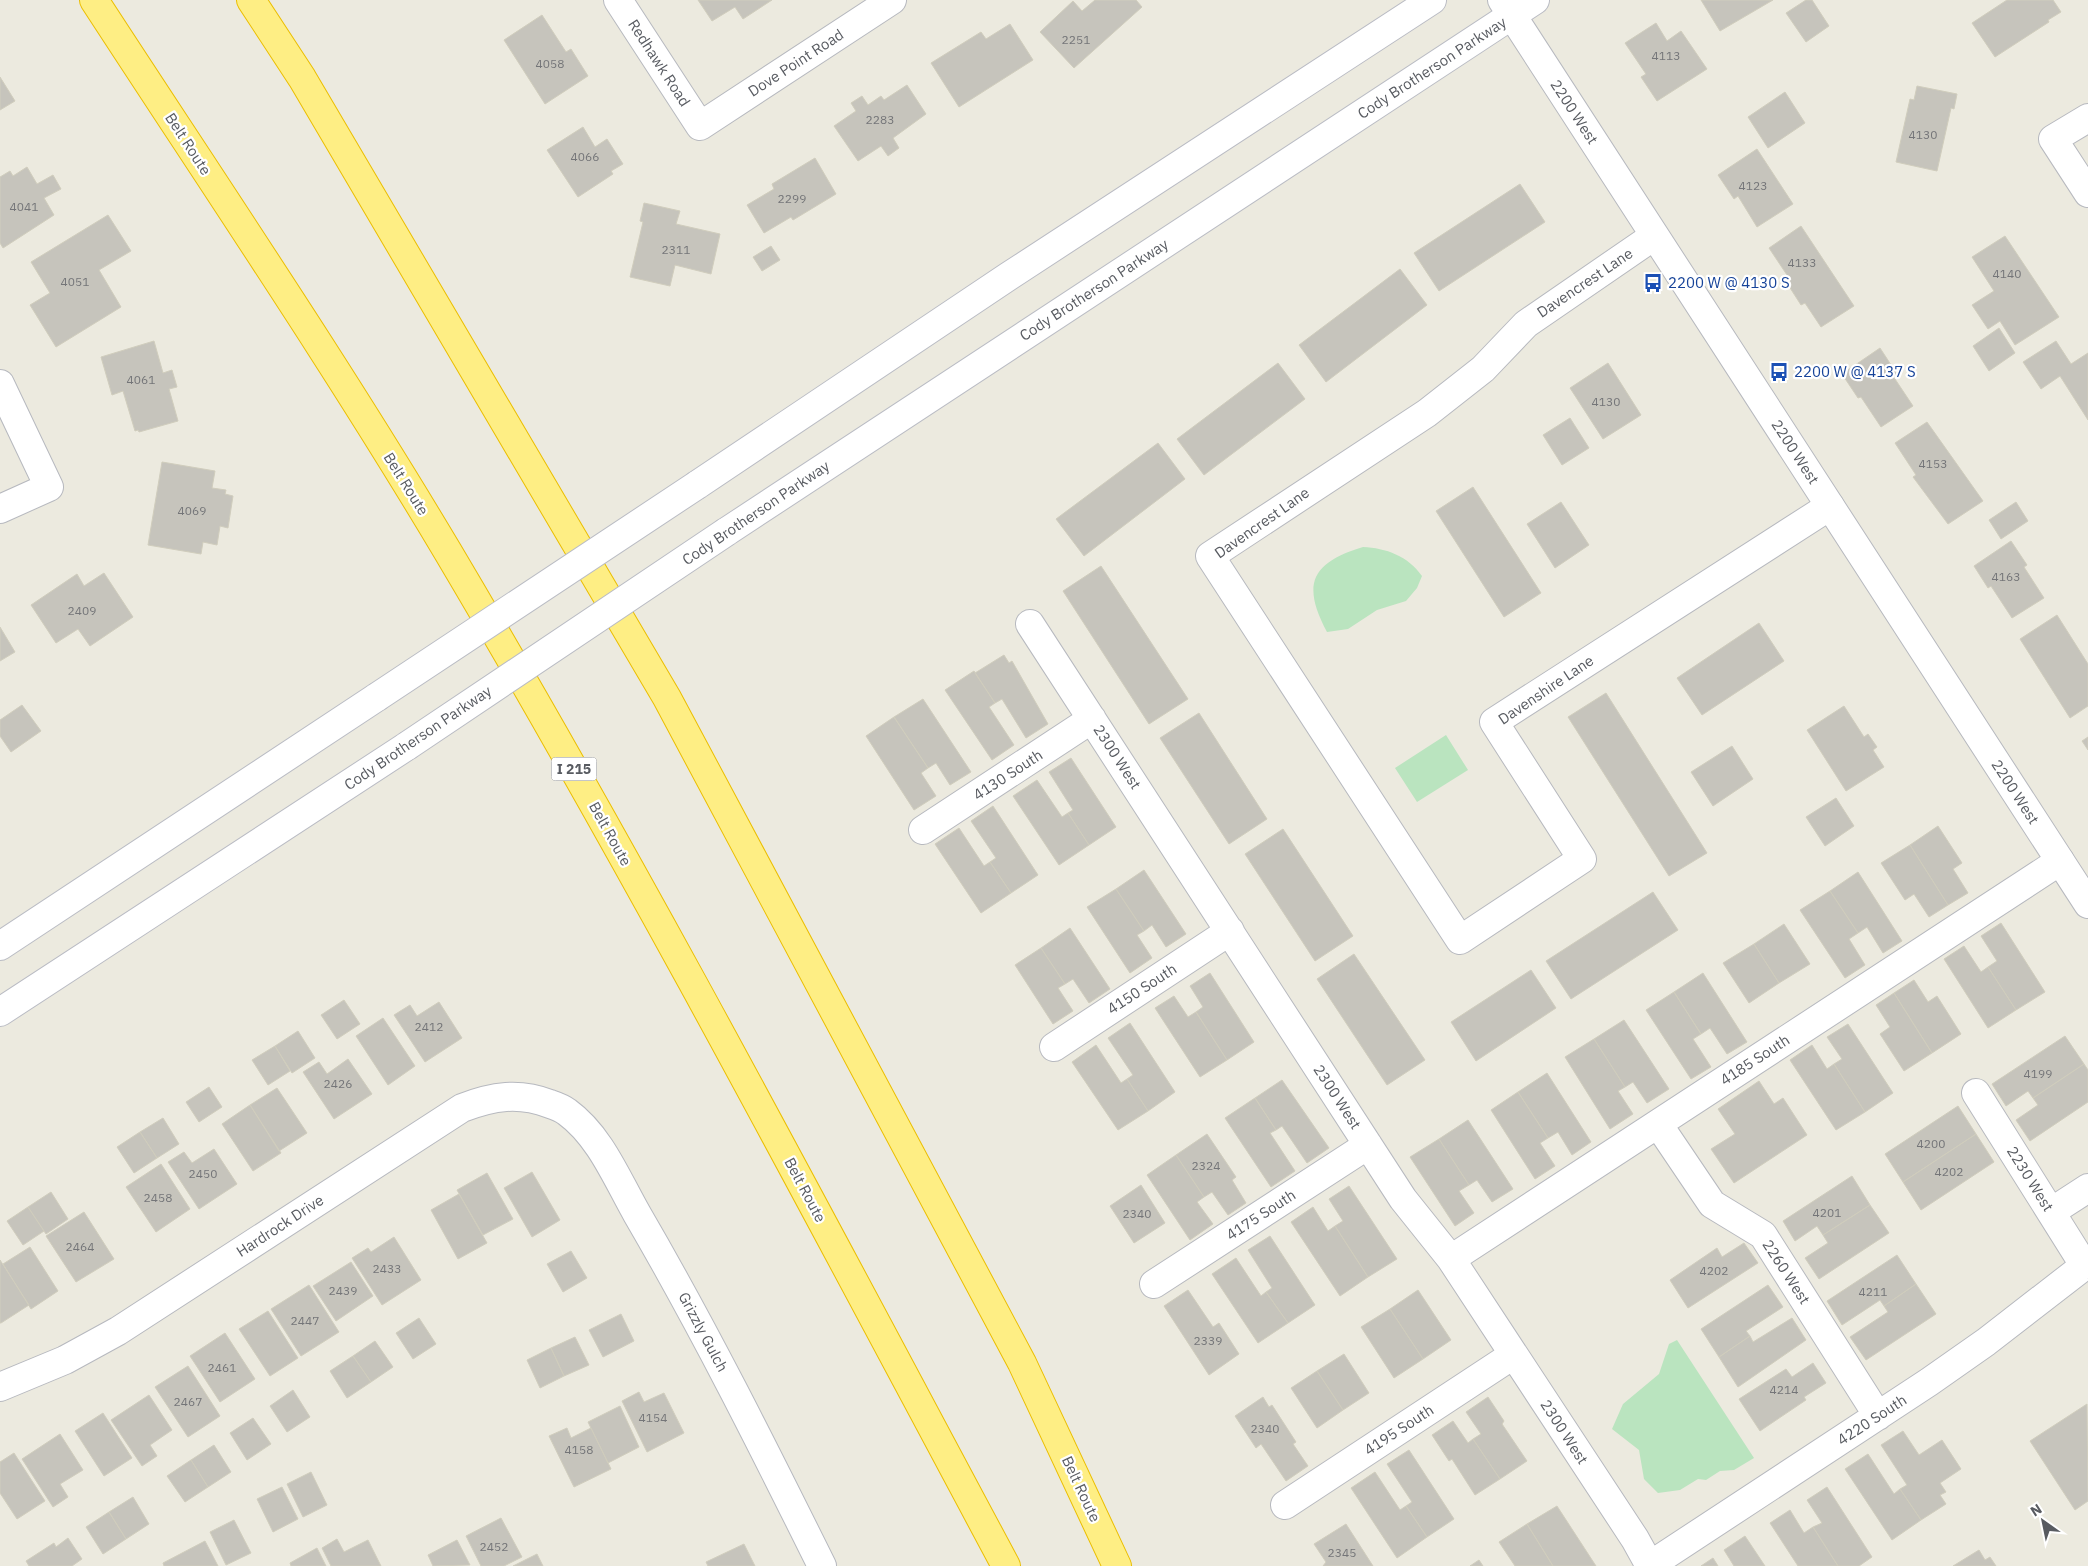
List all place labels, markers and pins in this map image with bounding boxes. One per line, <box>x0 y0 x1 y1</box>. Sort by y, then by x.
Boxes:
bus stop icon: 2200 W @ 4130 S <box>1642 272 1664 294</box>
place label: 2200 W @ 4130 S <box>1668 273 1790 292</box>
bus stop icon: 2200 W @ 4137 S <box>1768 361 1790 383</box>
place label: 2200 W @ 4137 S <box>1794 362 1916 381</box>

